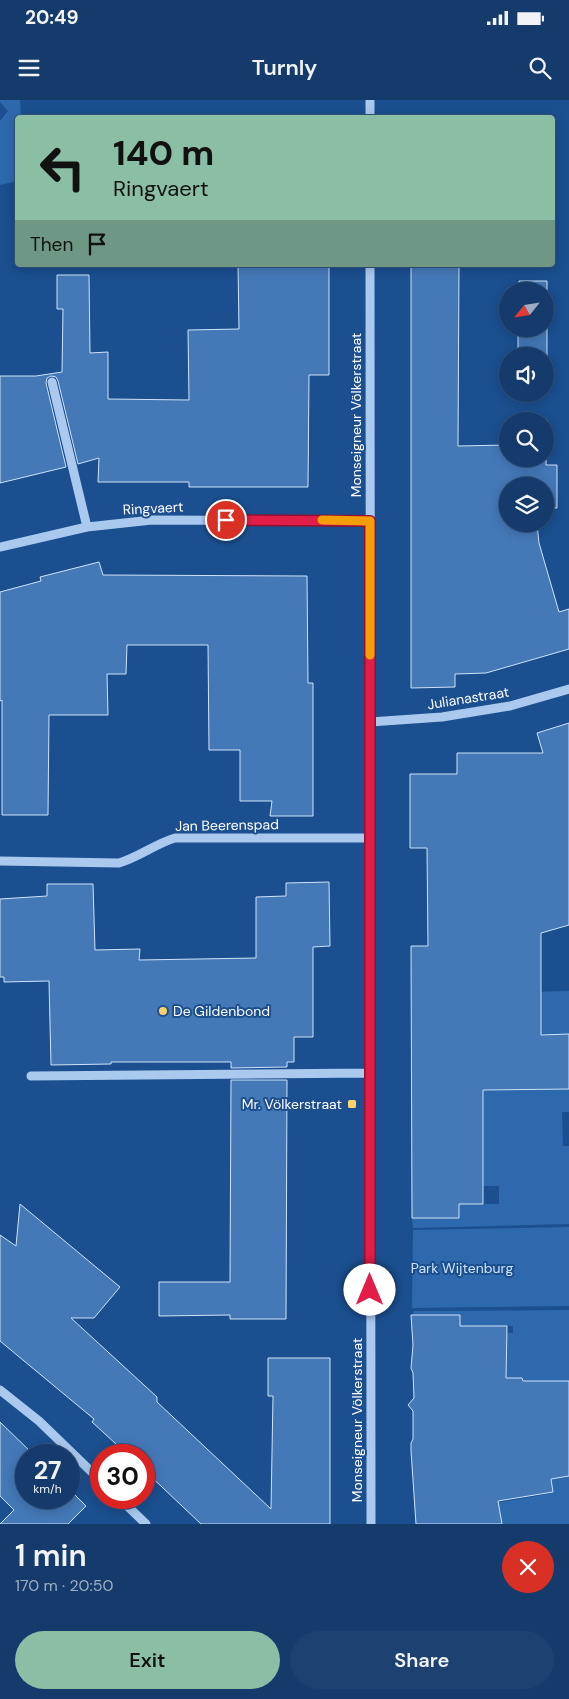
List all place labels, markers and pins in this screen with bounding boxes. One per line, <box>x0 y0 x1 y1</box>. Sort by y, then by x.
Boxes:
pin <box>205 499 247 541</box>
place label: De Gildenbond <box>173 1002 270 1020</box>
marker: De Gildenbond <box>157 1005 169 1017</box>
place label: Mr. Völkerstraat <box>242 1095 342 1113</box>
marker: Mr. Völkerstraat <box>346 1098 358 1110</box>

